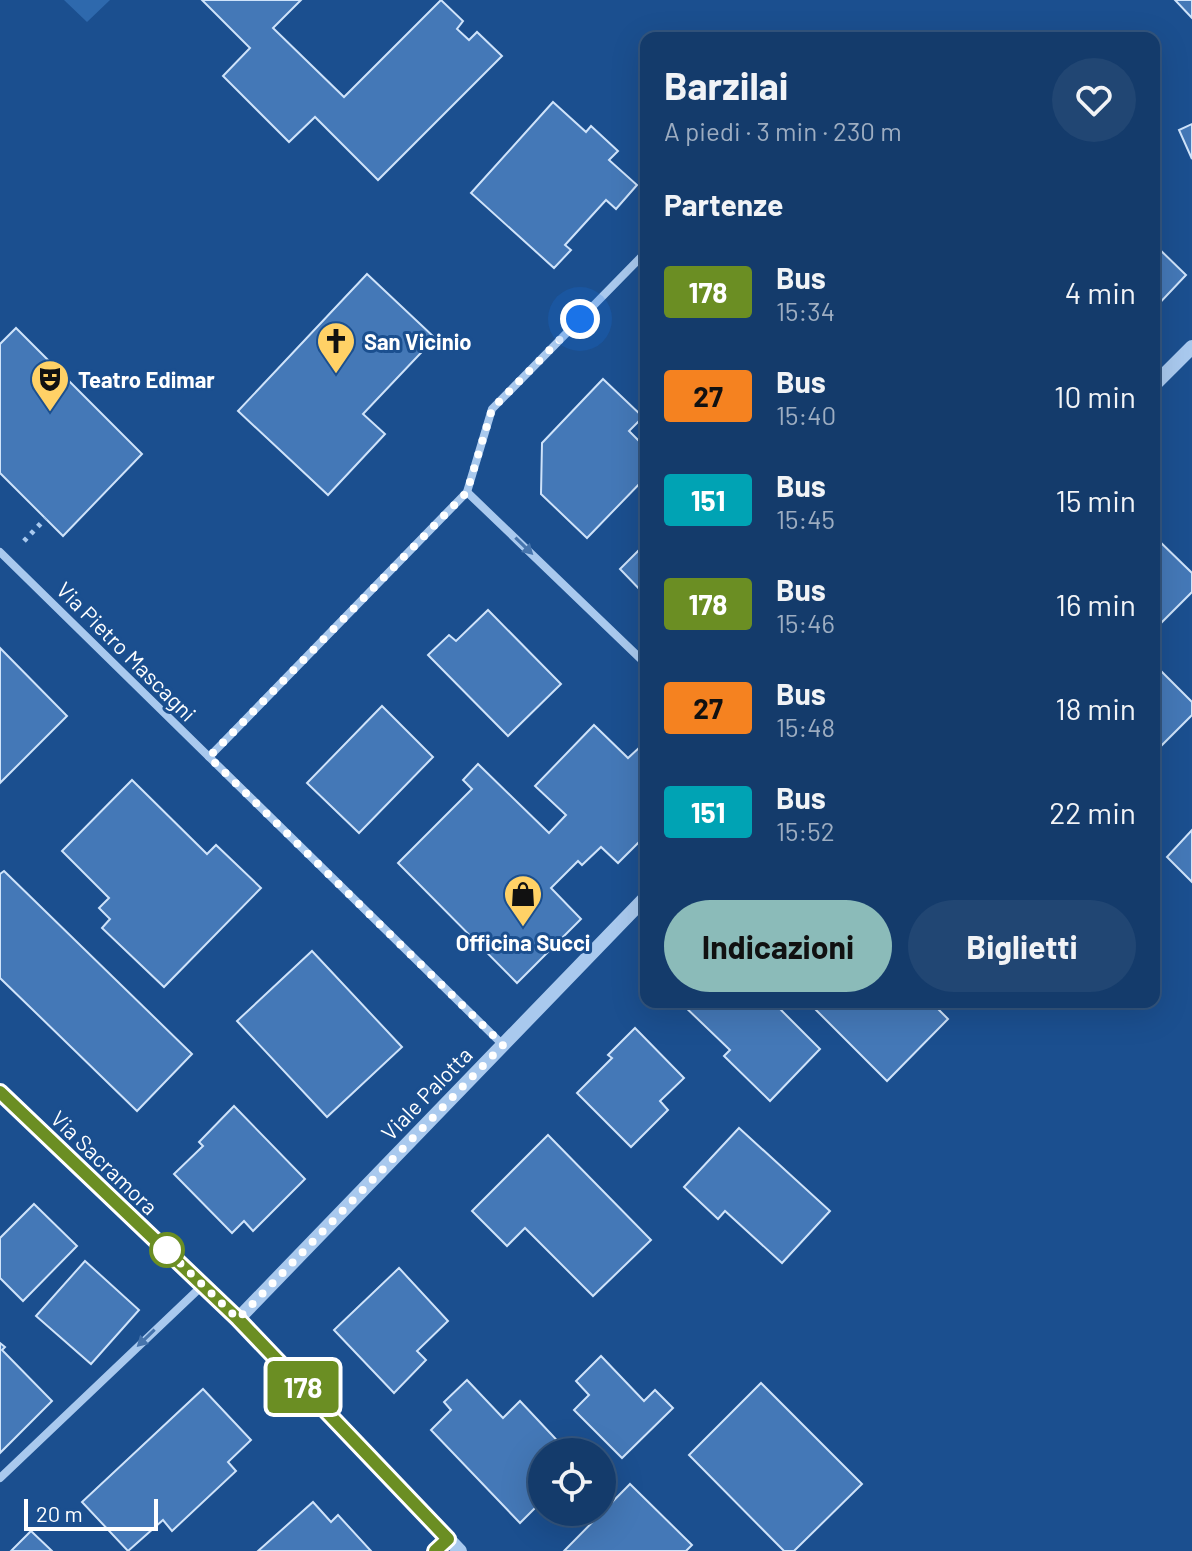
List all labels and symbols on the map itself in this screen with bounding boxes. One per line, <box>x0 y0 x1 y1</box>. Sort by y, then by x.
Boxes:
your location <box>560 299 600 339</box>
church icon: San Vicinio <box>315 320 357 375</box>
place label: San Vicinio <box>364 328 472 354</box>
theatre icon: Teatro Edimar <box>29 358 71 413</box>
place label: Teatro Edimar <box>78 366 215 392</box>
one-way arrow <box>514 537 533 555</box>
street label: Via Pietro Mascagni <box>52 576 202 726</box>
shop icon: Officina Succi <box>502 873 544 928</box>
place label: Officina Succi <box>456 929 590 955</box>
street label: Viale Palotta <box>375 1041 477 1145</box>
street label: Via Sacramora <box>46 1105 164 1219</box>
unlabelled marker <box>150 1233 184 1267</box>
one-way arrow <box>137 1329 156 1347</box>
line badge: 178 <box>257 1361 349 1413</box>
scale bar <box>24 1495 158 1531</box>

